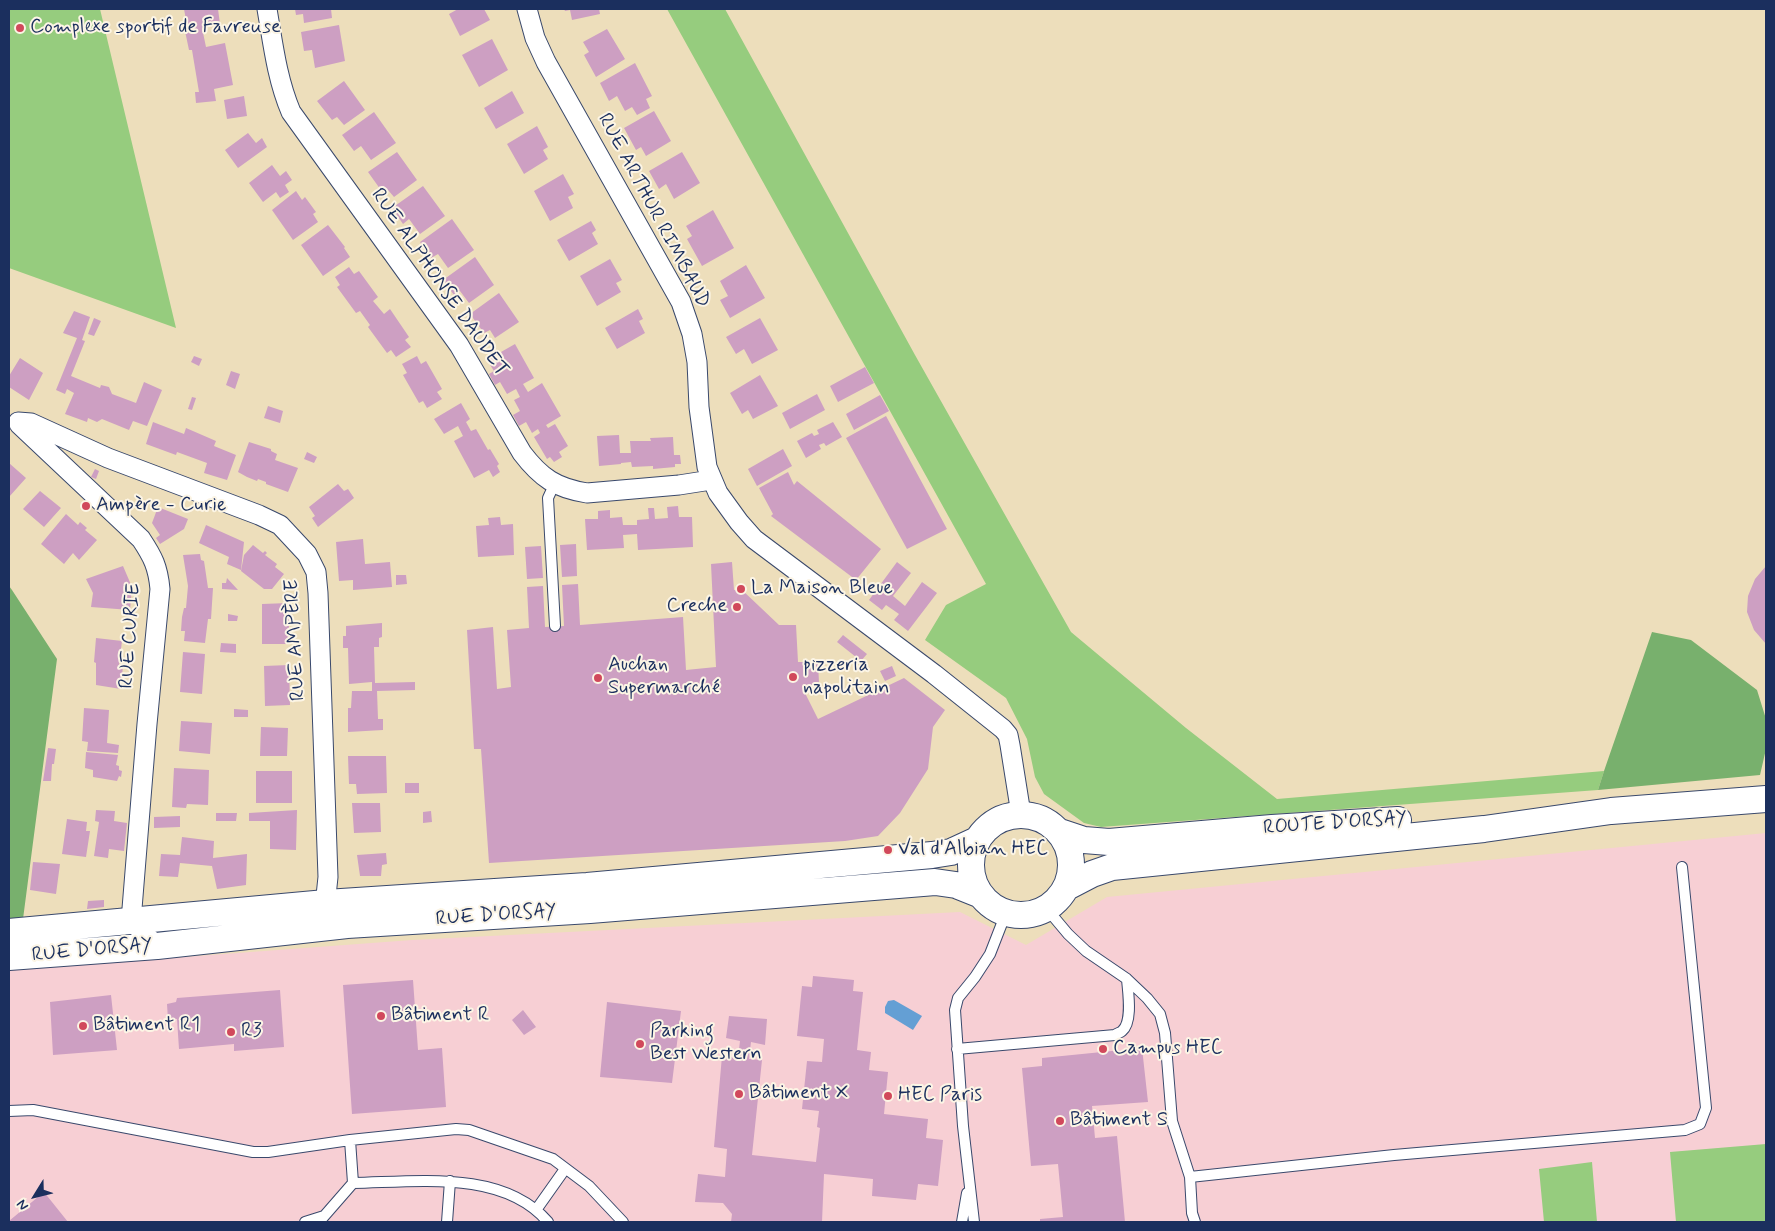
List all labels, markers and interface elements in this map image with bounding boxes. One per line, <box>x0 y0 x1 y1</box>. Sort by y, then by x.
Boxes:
place label: Complexe sportif de Favreuse <box>30 16 281 40</box>
marker: Complexe sportif de Favreuse <box>14 22 26 34</box>
street label: RUE ARTHUR RIMBAUD <box>591 110 715 312</box>
street label: RUE ALPHONSE DAUDET <box>365 184 513 382</box>
place label: Ampère - Curie <box>96 494 226 518</box>
marker: Ampère - Curie <box>80 500 92 512</box>
place label: La Maison Bleue <box>751 577 893 601</box>
street label: RUE AMPÈRE <box>281 578 311 702</box>
street label: RUE CURIE <box>115 582 147 690</box>
marker: La Maison Bleue <box>735 583 747 595</box>
place label: Creche <box>666 595 727 619</box>
marker: Creche <box>731 601 743 613</box>
place label: Auchan Supermarché <box>608 654 720 701</box>
place label: pizzeria napolitain <box>803 654 889 701</box>
marker: pizzeria napolitain <box>787 671 799 683</box>
marker: Auchan Supermarché <box>592 672 604 684</box>
street label: ROUTE D'ORSAY <box>1262 807 1408 841</box>
place label: Val d'Albian HEC <box>898 838 1048 862</box>
marker: Val d'Albian HEC <box>882 844 894 856</box>
street label: RUE D'ORSAY <box>435 900 557 932</box>
street label: RUE D'ORSAY <box>31 934 153 968</box>
place label: Bâtiment R <box>391 1004 489 1028</box>
marker: Bâtiment R <box>375 1010 387 1022</box>
place label: Bâtiment R1 <box>93 1014 200 1038</box>
marker: Bâtiment R1 <box>77 1020 89 1032</box>
place label: R3 <box>241 1020 262 1044</box>
place label: Parking Best Western <box>650 1020 762 1067</box>
marker: R3 <box>225 1026 237 1038</box>
place label: Campus HEC <box>1113 1037 1222 1061</box>
marker: Parking Best Western <box>634 1038 646 1050</box>
marker: Campus HEC <box>1097 1043 1109 1055</box>
place label: Bâtiment X <box>749 1082 848 1106</box>
place label: HEC Paris <box>898 1084 982 1108</box>
marker: Bâtiment X <box>733 1088 745 1100</box>
marker: HEC Paris <box>882 1090 894 1102</box>
place label: Bâtiment S <box>1070 1109 1168 1133</box>
marker: Bâtiment S <box>1054 1115 1066 1127</box>
north arrow <box>10 1171 60 1221</box>
text: N <box>13 1196 33 1214</box>

